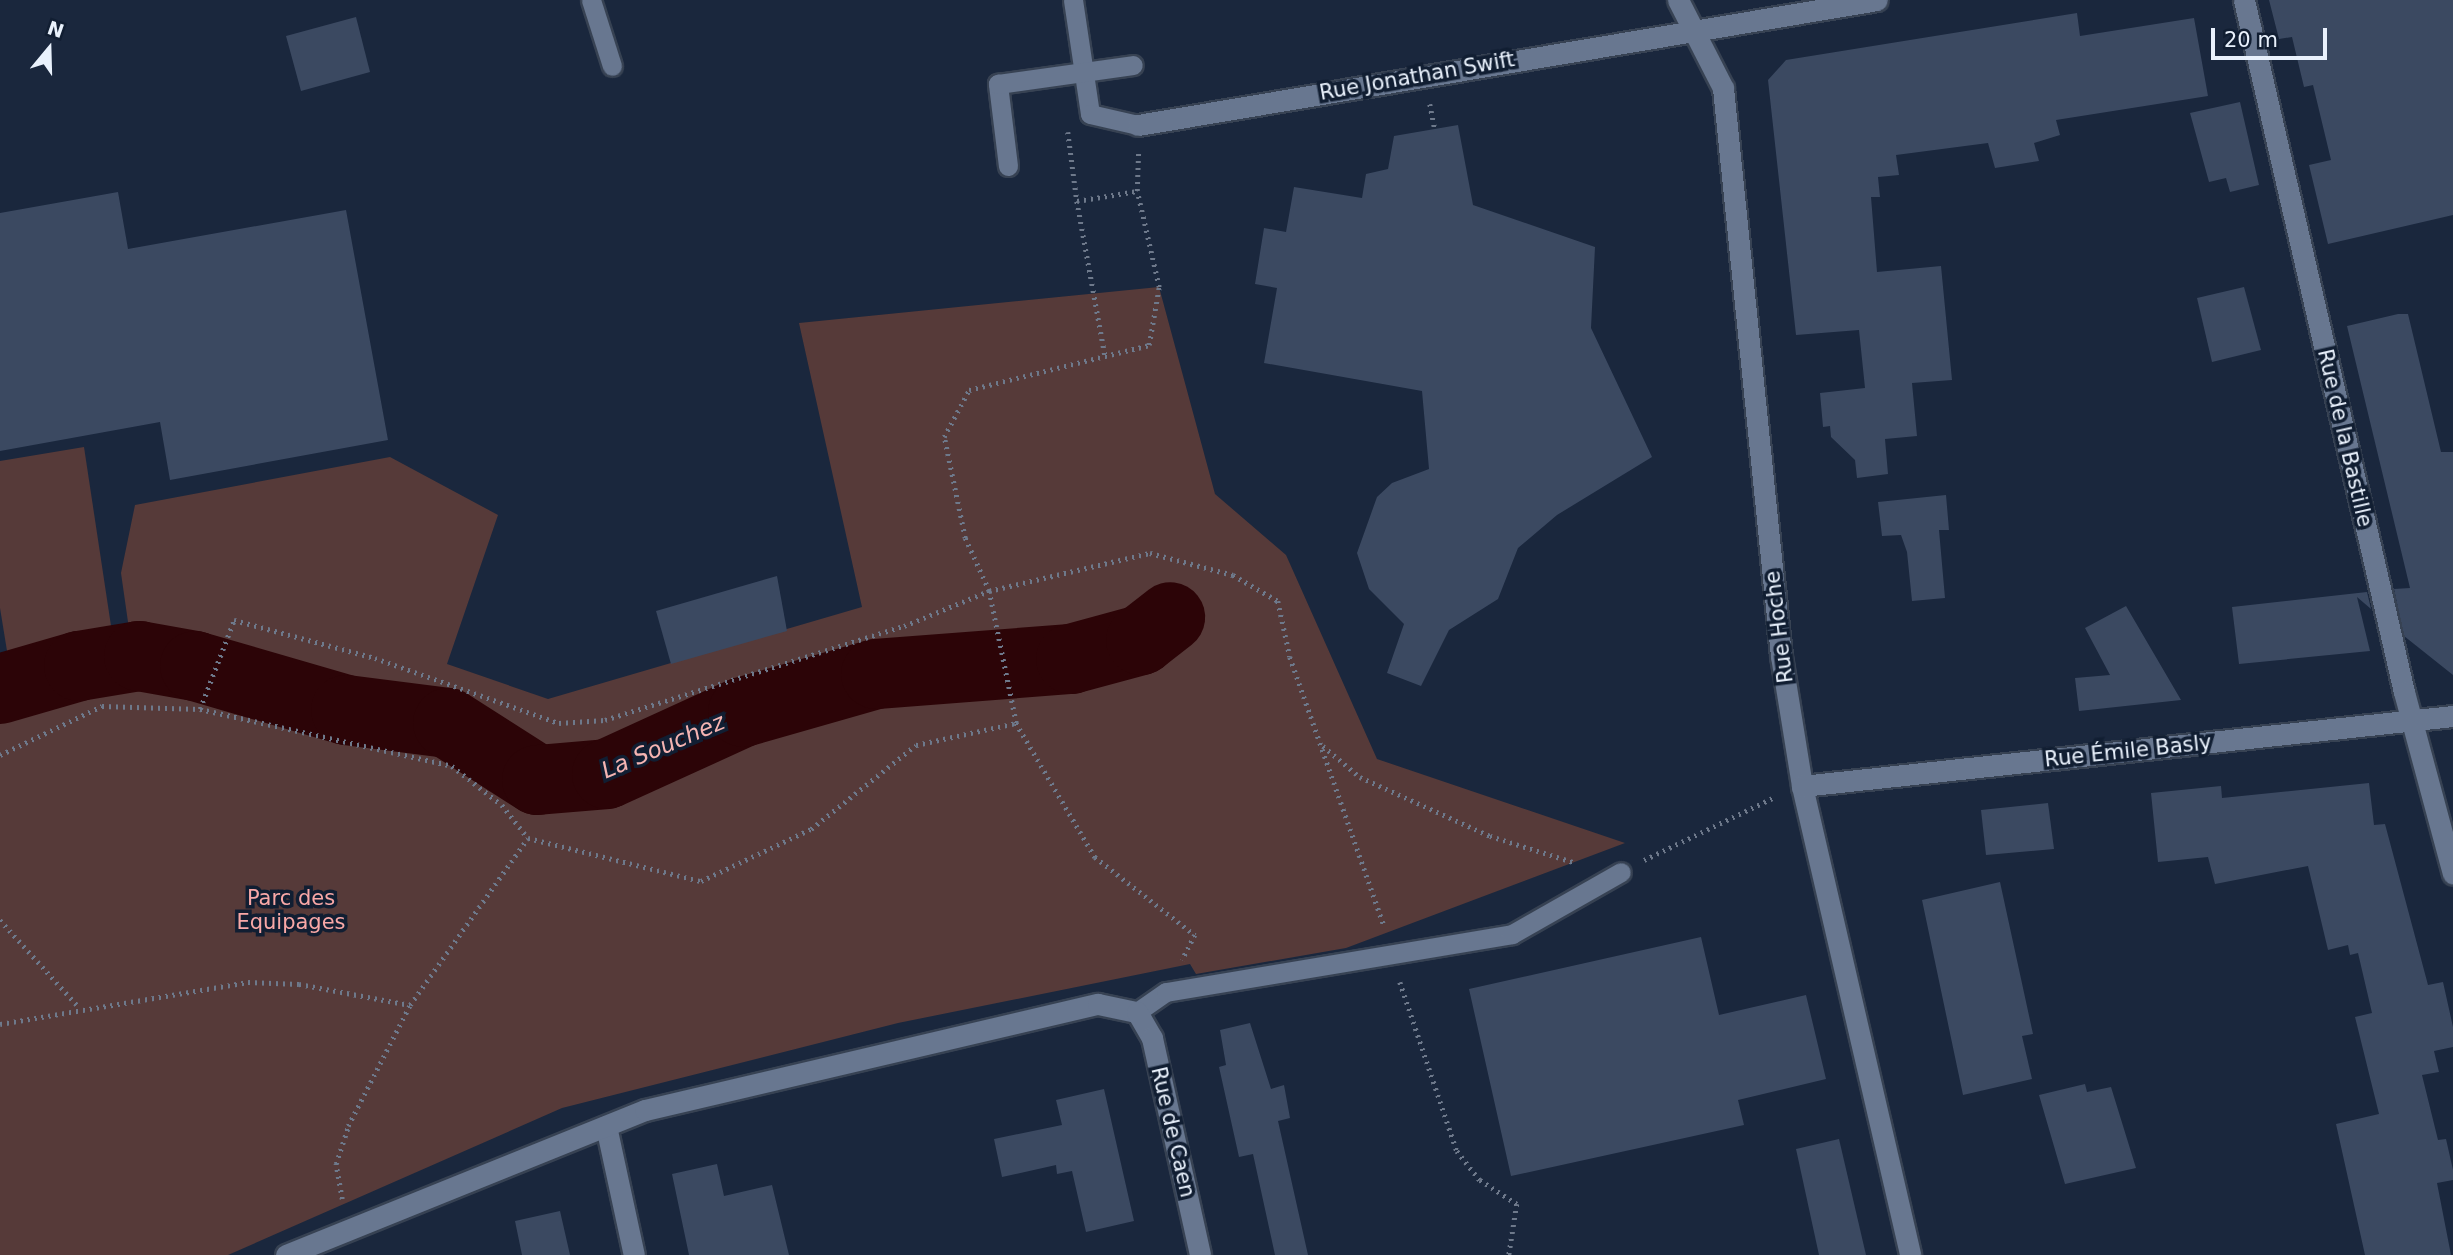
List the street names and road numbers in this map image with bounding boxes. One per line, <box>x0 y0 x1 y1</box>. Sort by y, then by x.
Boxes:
street label: Rue Jonathan Swift <box>1317 46 1517 106</box>
street label: Rue de la Bastille <box>2312 347 2378 529</box>
street label: Rue Hoche <box>1760 569 1798 685</box>
street label: Rue Émile Basly <box>2043 730 2213 772</box>
street label: Rue de Caen <box>1146 1064 1200 1200</box>

